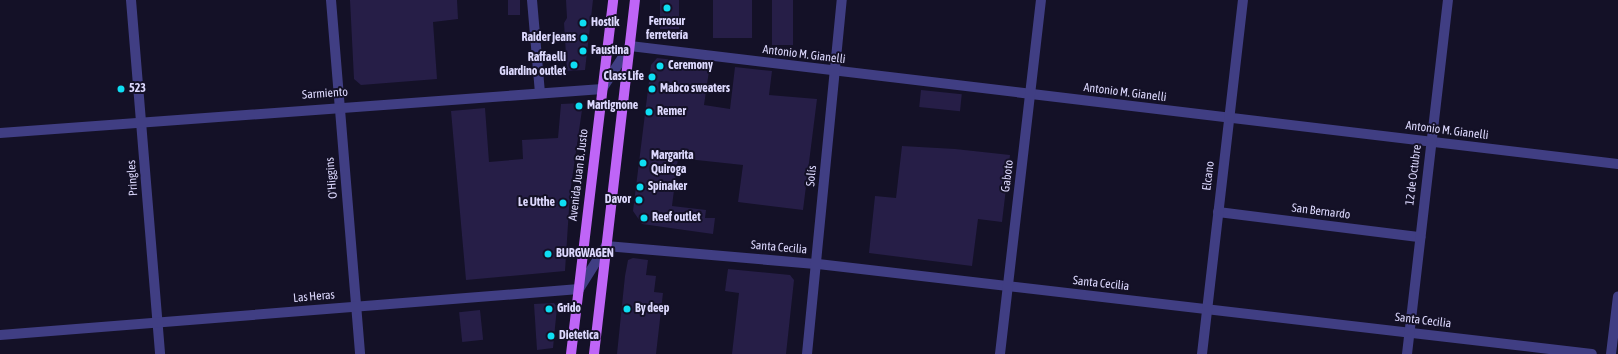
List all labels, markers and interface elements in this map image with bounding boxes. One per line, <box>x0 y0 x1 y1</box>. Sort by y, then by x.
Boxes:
marker: Ferrosur ferretería <box>662 3 672 13</box>
place label: Ferrosur ferretería <box>646 15 688 43</box>
place label: Hostik <box>591 16 619 30</box>
marker: Hostik <box>578 18 588 28</box>
place label: Raider jeans <box>521 31 576 45</box>
marker: Raider jeans <box>579 33 589 43</box>
street label: Antonio M. Gianelli <box>762 43 846 67</box>
place label: Faustina <box>591 44 629 58</box>
marker: Faustina <box>578 46 588 56</box>
place label: Raffaelli Giardino outlet <box>499 51 566 79</box>
place label: Ceremony <box>668 59 713 73</box>
marker: Raffaelli Giardino outlet <box>569 60 579 70</box>
marker: Ceremony <box>655 61 665 71</box>
place label: Class Life <box>604 70 644 84</box>
marker: Class Life <box>647 72 657 82</box>
street label: Antonio M. Gianelli <box>1083 81 1167 105</box>
place label: 523 <box>129 82 146 96</box>
place label: Mabco sweaters <box>660 82 730 96</box>
marker: 523 <box>116 84 126 94</box>
marker: Mabco sweaters <box>647 84 657 94</box>
street label: Sarmiento <box>302 85 348 103</box>
place label: Martignone <box>587 99 638 113</box>
marker: Martignone <box>574 101 584 111</box>
place label: Remer <box>657 105 686 119</box>
marker: Remer <box>644 107 654 117</box>
street label: Antonio M. Gianelli <box>1405 119 1489 143</box>
street label: Avenida Juan B. Justo <box>566 128 592 222</box>
street label: 12 de Octubre <box>1403 144 1425 206</box>
place label: Margarita Quiroga <box>651 149 694 177</box>
street label: O'Higgins <box>323 157 341 199</box>
marker: Margarita Quiroga <box>638 158 648 168</box>
street label: Gaboto <box>999 159 1017 193</box>
street label: Pringles <box>125 160 141 196</box>
street label: Elcano <box>1200 160 1218 192</box>
street label: Solís <box>804 165 820 187</box>
place label: Spínaker <box>648 180 687 194</box>
marker: Spínaker <box>635 182 645 192</box>
place label: Davor <box>605 193 631 207</box>
marker: Davor <box>634 195 644 205</box>
place label: Le Utthe <box>518 196 555 210</box>
marker: Le Utthe <box>558 198 568 208</box>
street label: San Bernardo <box>1291 201 1351 223</box>
place label: Reef outlet <box>652 211 701 225</box>
marker: Reef outlet <box>639 213 649 223</box>
street label: Santa Cecilia <box>750 238 808 258</box>
place label: BURGWAGEN <box>556 247 614 261</box>
marker: BURGWAGEN <box>543 249 553 259</box>
street label: Santa Cecilia <box>1072 274 1130 294</box>
street label: Las Heras <box>293 288 335 306</box>
place label: Grido <box>557 302 581 316</box>
place label: By deep <box>635 302 669 316</box>
marker: Grido <box>544 304 554 314</box>
marker: By deep <box>622 304 632 314</box>
street label: Santa Cecilia <box>1394 310 1452 332</box>
place label: Dietetica <box>559 329 599 343</box>
marker: Dietetica <box>546 331 556 341</box>

